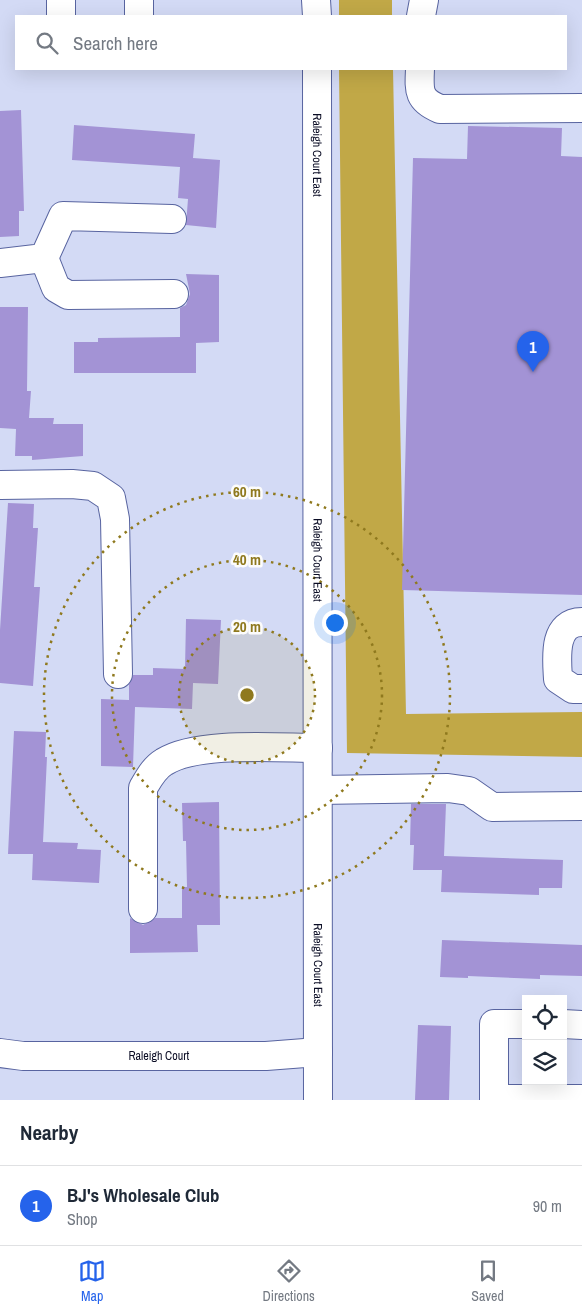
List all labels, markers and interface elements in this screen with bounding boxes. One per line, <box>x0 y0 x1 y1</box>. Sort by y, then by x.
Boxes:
search box <box>15 15 567 70</box>
icon: search <box>33 29 61 57</box>
text: Search here <box>73 30 158 56</box>
street label: Raleigh Court East <box>309 113 325 197</box>
pin: 1 <box>517 331 549 372</box>
text: 60 m <box>233 481 261 502</box>
street label: Raleigh Court East <box>309 518 326 602</box>
text: 40 m <box>233 549 261 570</box>
your location <box>322 610 348 636</box>
text: 20 m <box>233 616 261 637</box>
centre of rings <box>238 686 256 704</box>
street label: Raleigh Court East <box>310 923 326 1007</box>
map controls <box>522 995 567 1085</box>
button: locate <box>522 995 567 1040</box>
button: layers <box>522 1040 567 1085</box>
street label: Raleigh Court <box>128 1048 189 1064</box>
text: Nearby <box>20 1118 78 1147</box>
text: BJ's Wholesale Club <box>67 1182 220 1208</box>
text: 1 <box>32 1195 40 1217</box>
text: 90 m <box>533 1195 562 1217</box>
text: Shop <box>67 1208 98 1230</box>
tab: Map <box>78 1257 106 1305</box>
tab: Directions <box>263 1257 315 1305</box>
tab: Saved <box>471 1257 504 1305</box>

